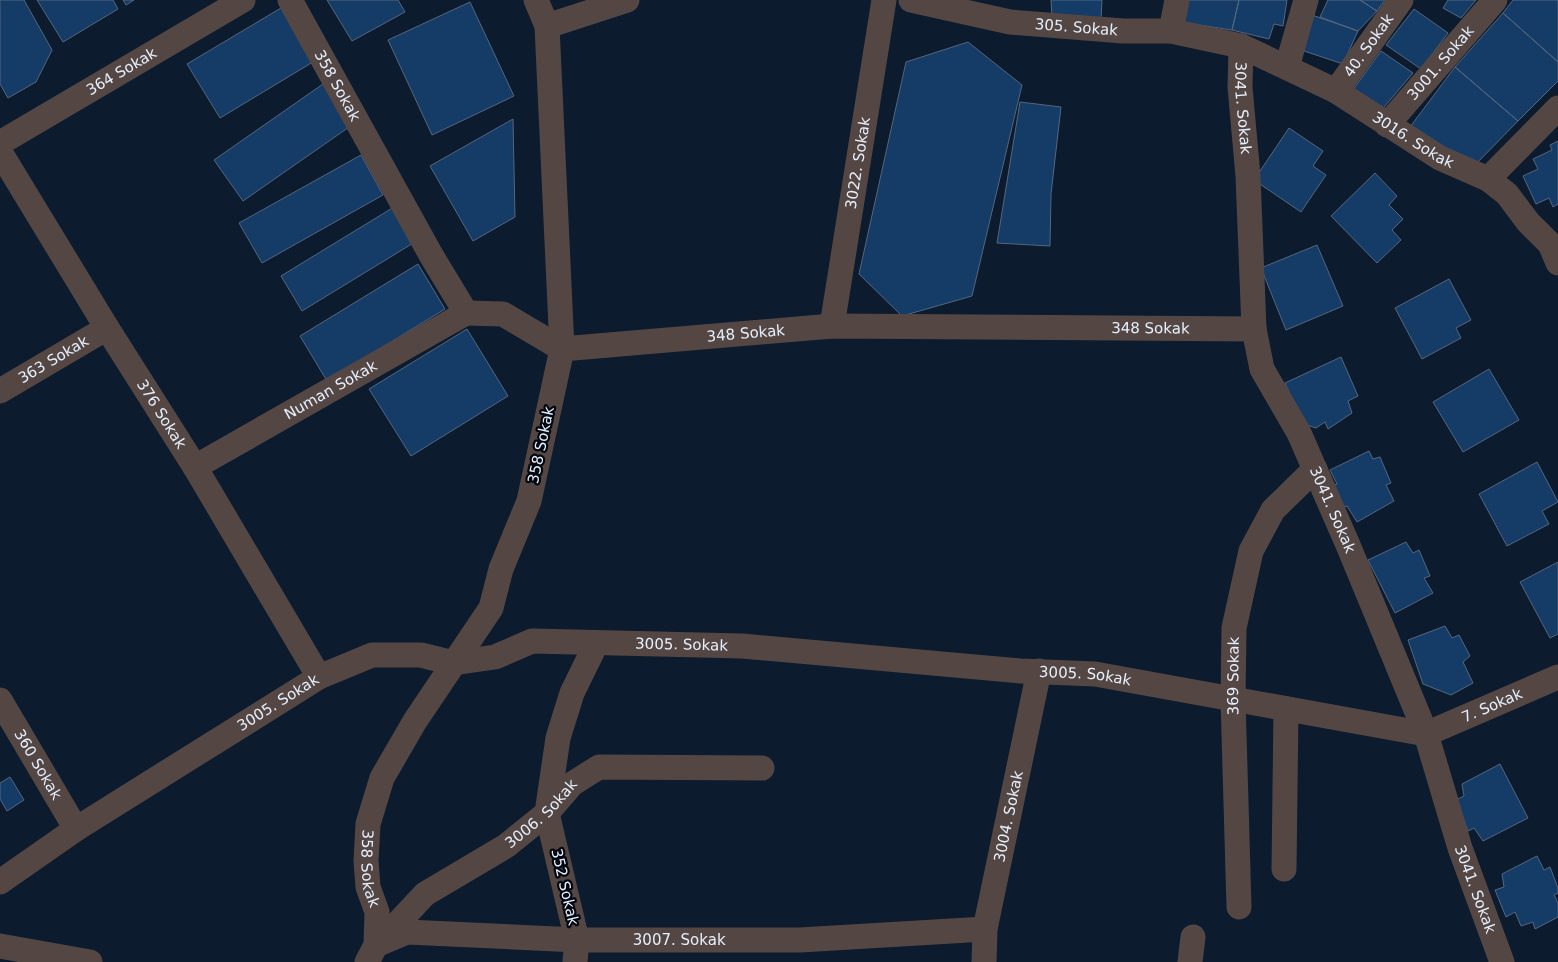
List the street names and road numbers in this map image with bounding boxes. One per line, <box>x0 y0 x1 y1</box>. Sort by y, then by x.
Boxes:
street label: 40. Sokak <box>1340 10 1397 81</box>
street label: 305. Sokak <box>1034 15 1119 40</box>
street label: 3001. Sokak <box>1403 22 1478 104</box>
street label: 364 Sokak <box>83 44 160 99</box>
street label: 358 Sokak <box>311 47 364 125</box>
street label: 3041. Sokak <box>1231 61 1255 155</box>
street label: 3016. Sokak <box>1369 108 1457 172</box>
street label: 3022. Sokak <box>842 116 874 210</box>
street label: 348 Sokak <box>1111 319 1190 338</box>
street label: 348 Sokak <box>706 321 786 346</box>
street label: 363 Sokak <box>15 332 92 387</box>
street label: Numan Sokak <box>281 356 381 423</box>
street label: 376 Sokak <box>133 376 190 452</box>
street label: 358 Sokak <box>524 404 558 485</box>
street label: 3041. Sokak <box>1306 464 1359 556</box>
street label: 3005. Sokak <box>635 634 728 655</box>
street label: 369 Sokak <box>1224 636 1243 716</box>
street label: 3005. Sokak <box>1039 663 1133 689</box>
street label: 3005. Sokak <box>234 670 322 735</box>
street label: 7. Sokak <box>1459 684 1525 726</box>
street label: 360 Sokak <box>10 726 66 803</box>
street label: 3004. Sokak <box>990 769 1027 864</box>
street label: 3006. Sokak <box>502 775 581 852</box>
street label: 358 Sokak <box>357 829 384 910</box>
street label: 3041. Sokak <box>1451 843 1500 936</box>
street label: 352 Sokak <box>547 847 583 928</box>
street label: 3007. Sokak <box>633 931 726 949</box>

